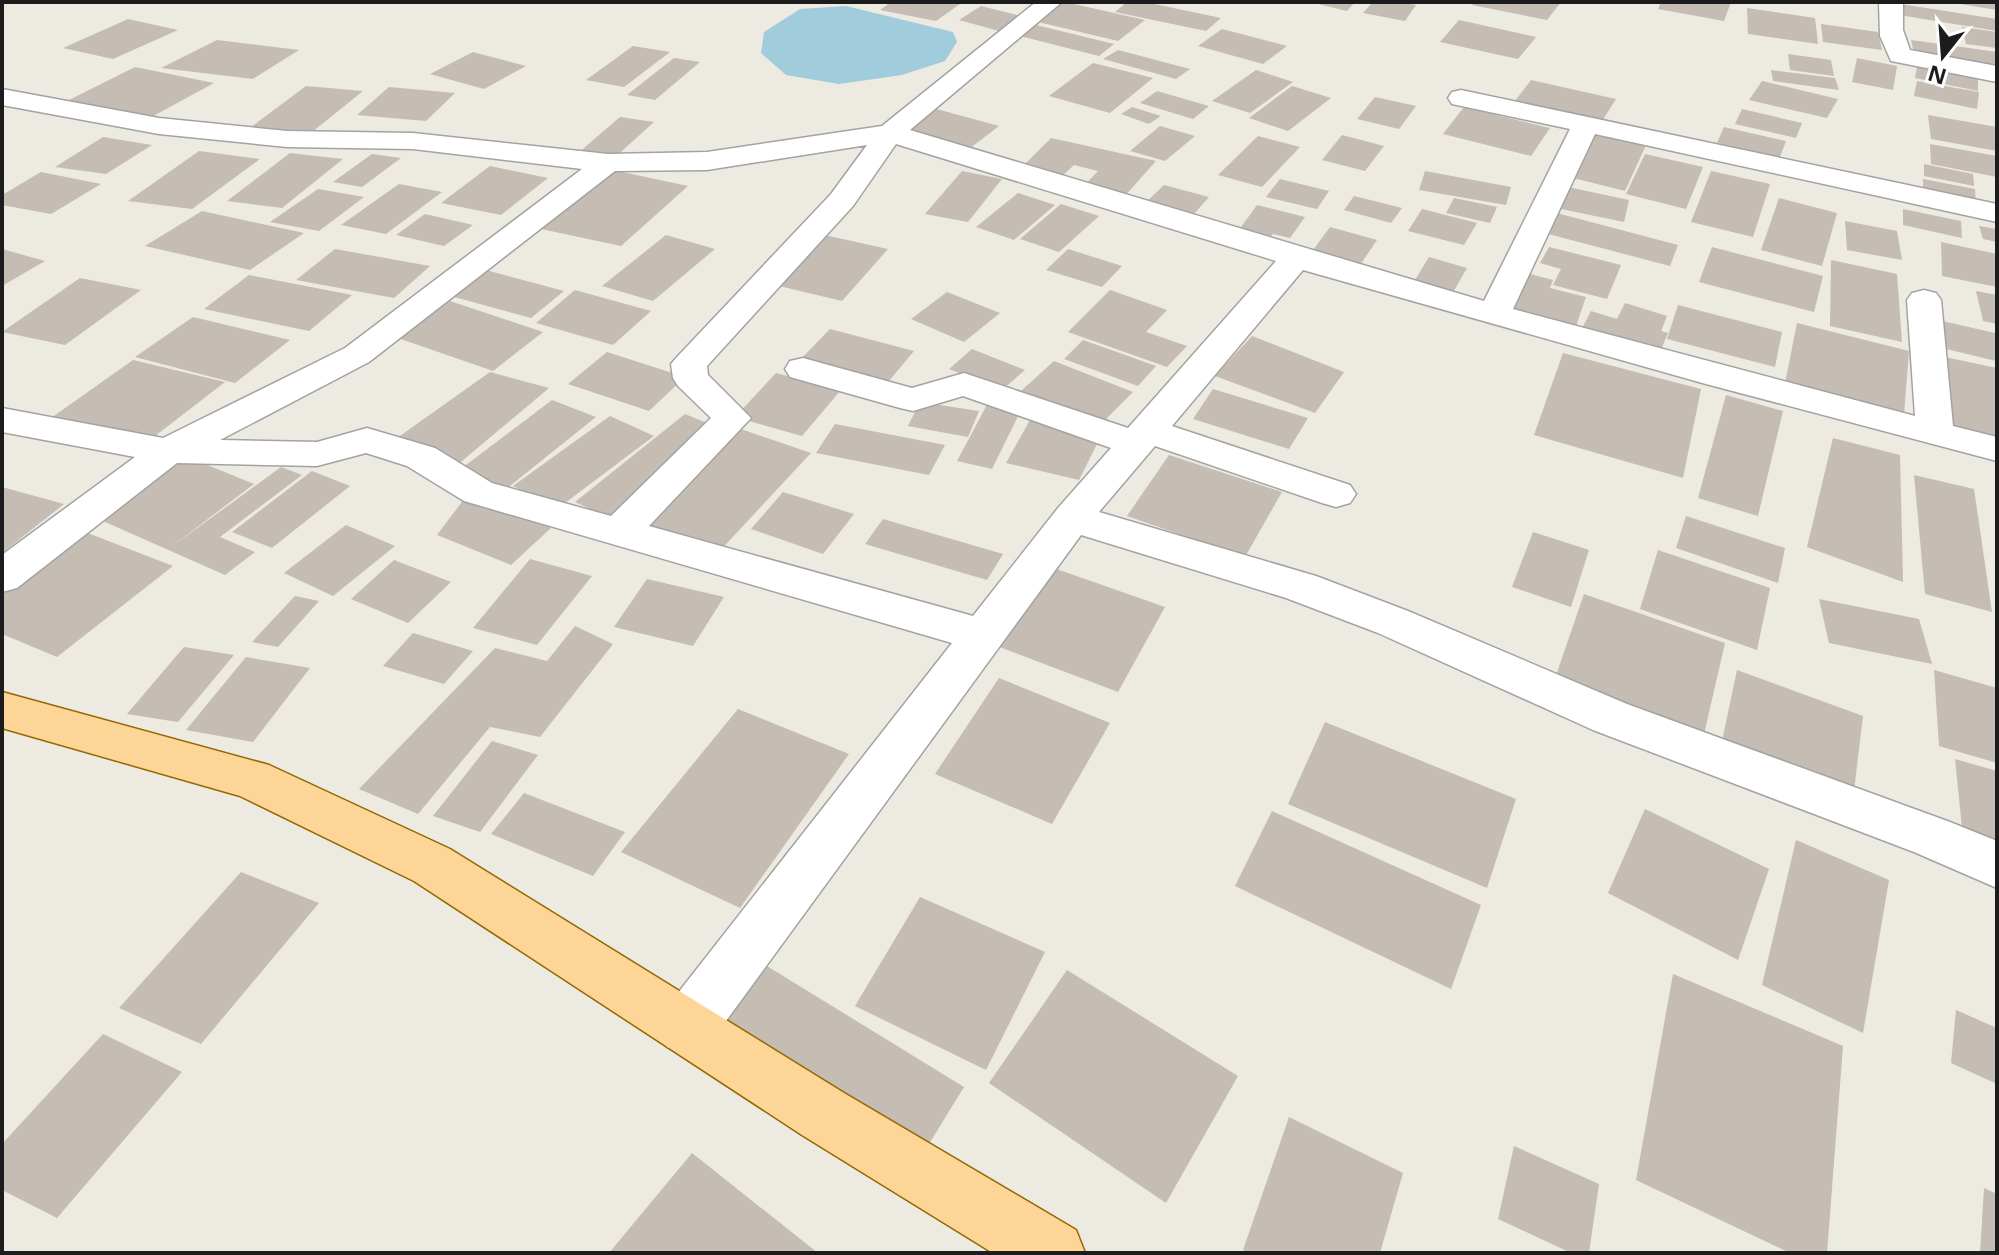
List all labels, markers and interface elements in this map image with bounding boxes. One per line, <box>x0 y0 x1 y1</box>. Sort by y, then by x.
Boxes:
north arrow <box>1903 16 1983 96</box>
text: N <box>1924 59 1950 93</box>

